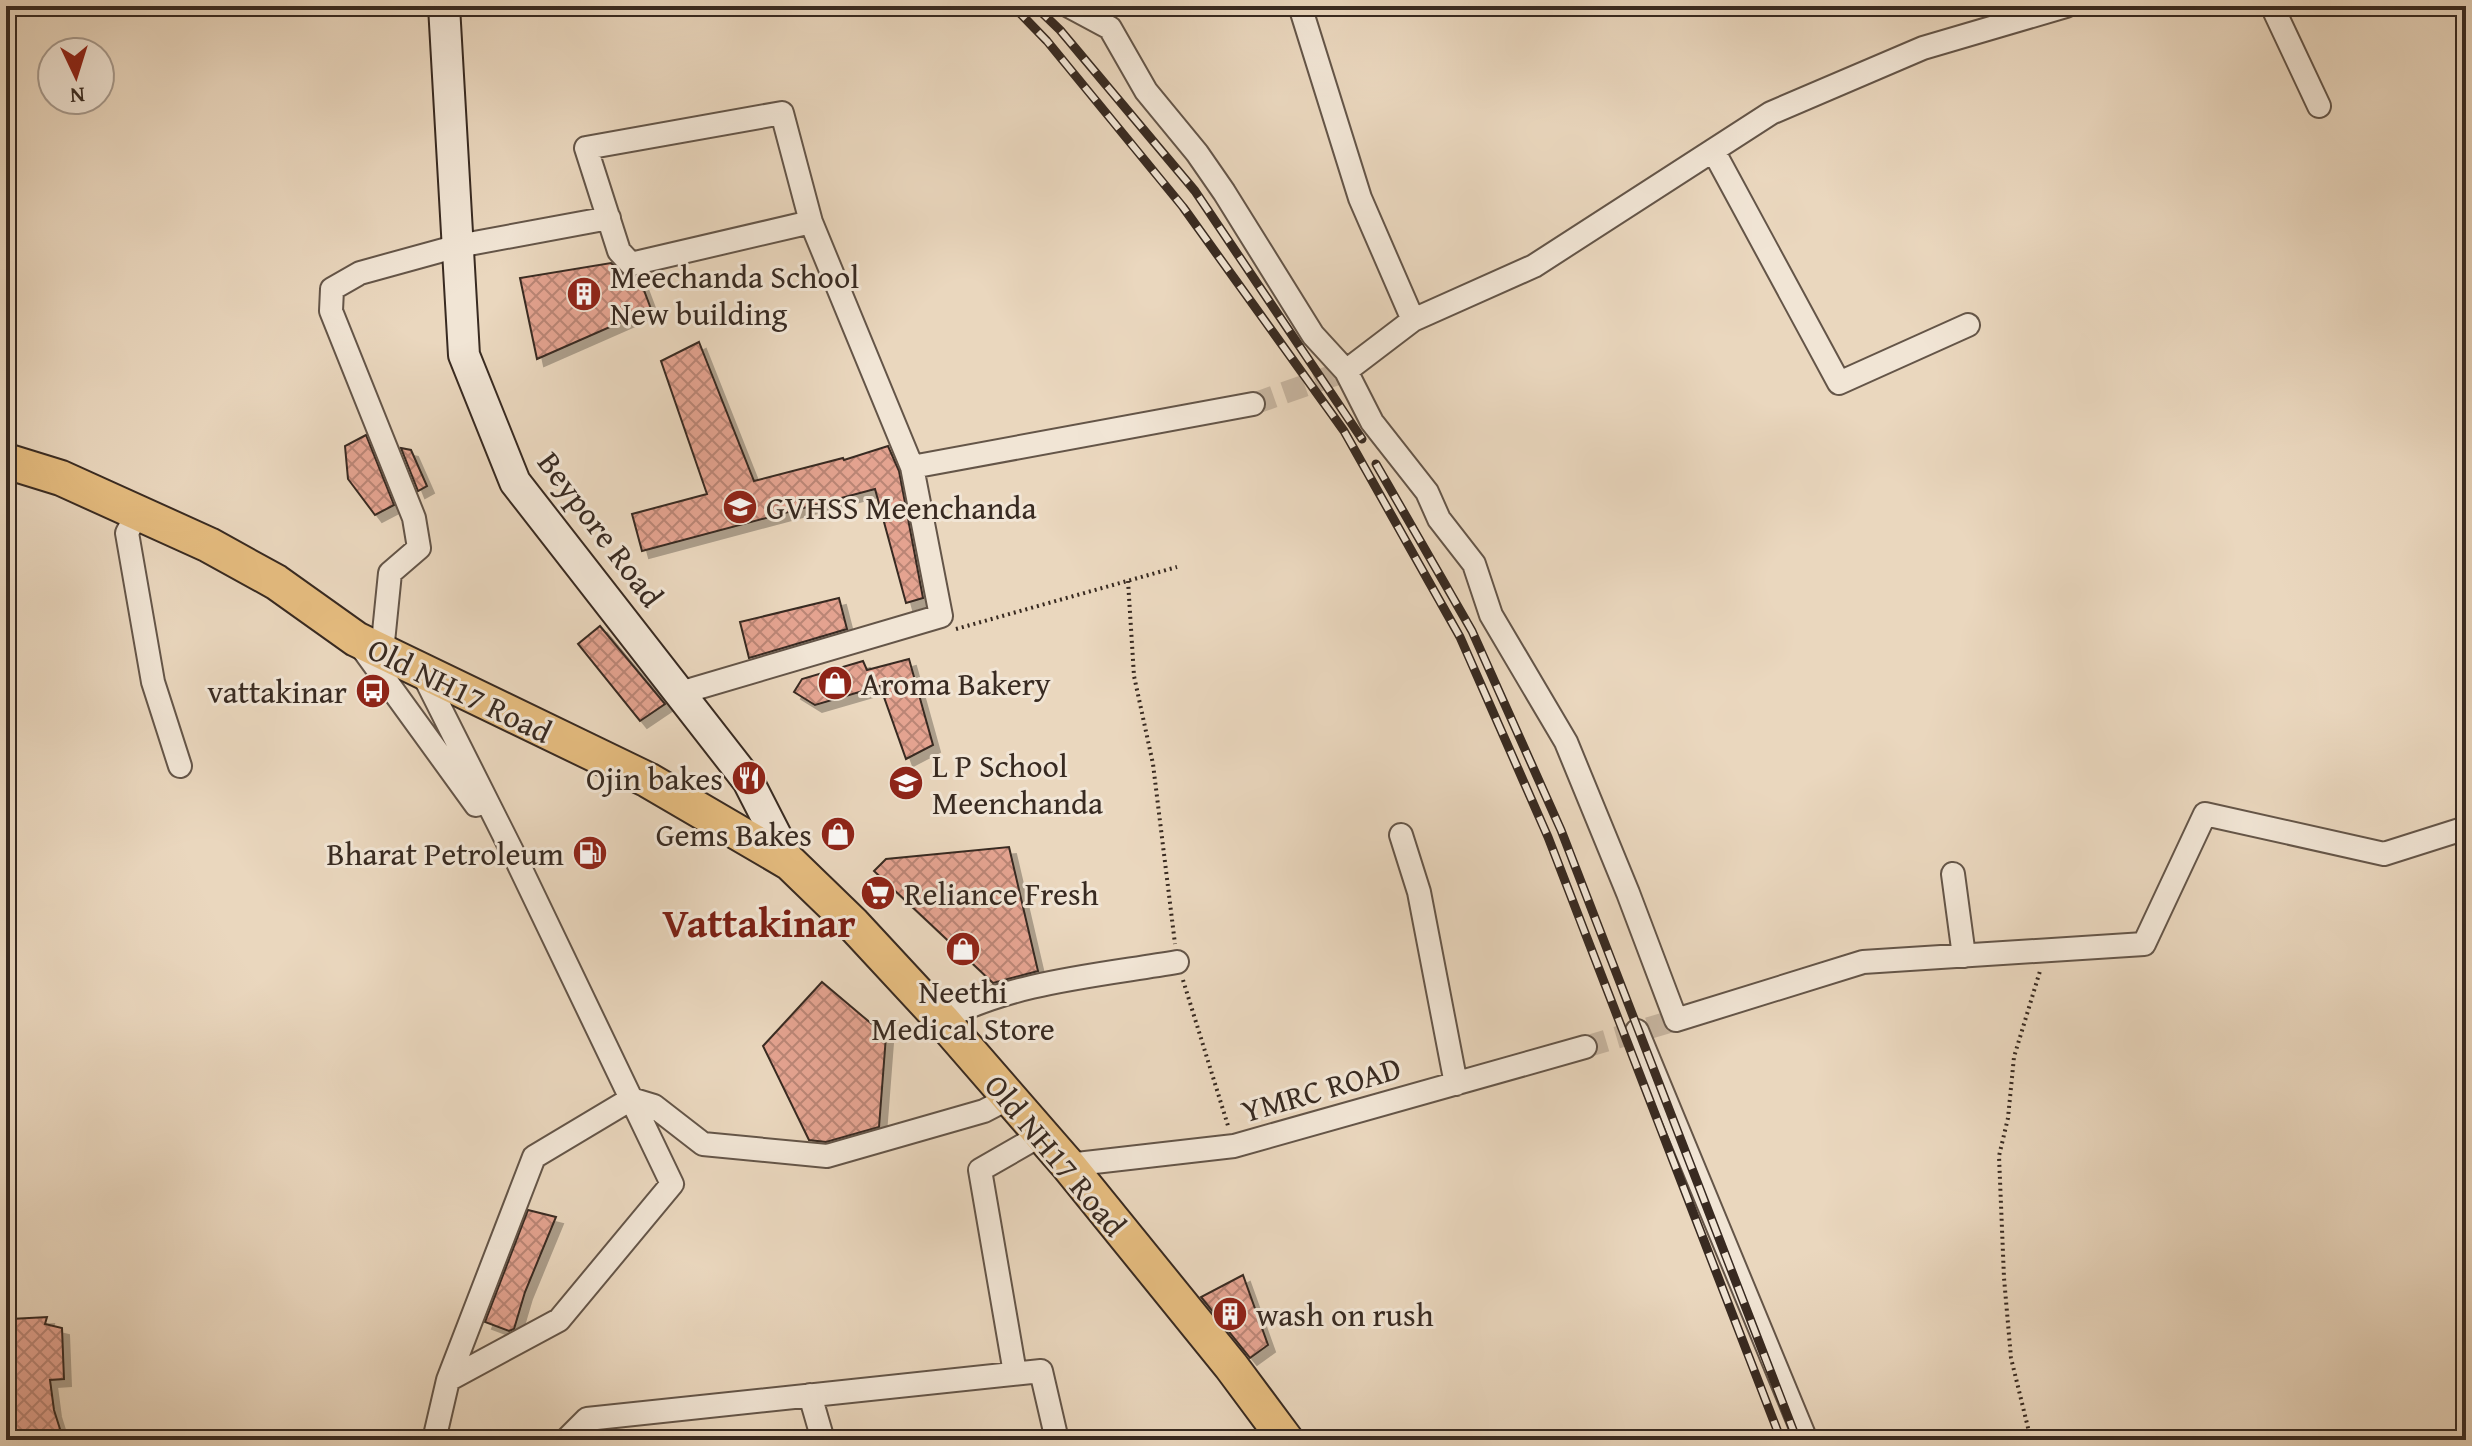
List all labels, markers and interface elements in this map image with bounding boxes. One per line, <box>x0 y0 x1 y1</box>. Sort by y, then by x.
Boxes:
north arrow <box>36 36 116 116</box>
text: N <box>69 79 86 112</box>
place label: Meechanda School New building <box>610 253 859 337</box>
building icon: Meechanda School New building <box>565 275 603 313</box>
street label: Beypore Road <box>527 441 675 617</box>
place label: GVHSS Meenchanda <box>766 484 1037 531</box>
school or university icon: GVHSS Meenchanda <box>721 488 759 526</box>
street label: Old NH17 Road <box>360 625 560 755</box>
place label: Aroma Bakery <box>861 660 1051 707</box>
shop icon: Aroma Bakery <box>816 664 854 702</box>
place label: vattakinar <box>207 668 347 715</box>
bus stop icon: vattakinar <box>354 672 392 710</box>
place label: L P School Meenchanda <box>932 742 1103 826</box>
place label: Ojin bakes <box>586 755 723 802</box>
restaurant icon: Ojin bakes <box>730 759 768 797</box>
school or university icon: L P School Meenchanda <box>887 764 925 802</box>
place label: Gems Bakes <box>656 811 812 858</box>
shop icon: Gems Bakes <box>819 815 857 853</box>
place label: Bharat Petroleum <box>326 830 564 877</box>
fuel station icon: Bharat Petroleum <box>571 834 609 872</box>
place label: Reliance Fresh <box>904 870 1099 917</box>
supermarket icon: Reliance Fresh <box>859 874 897 912</box>
district label: Vattakinar <box>662 893 856 952</box>
shop icon: Neethi Medical Store <box>944 930 982 968</box>
place label: Neethi Medical Store <box>871 968 1055 1052</box>
street label: YMRC ROAD <box>1236 1044 1406 1134</box>
street label: Old NH17 Road <box>974 1063 1138 1247</box>
place label: wash on rush <box>1256 1291 1434 1338</box>
building icon: wash on rush <box>1211 1295 1249 1333</box>

